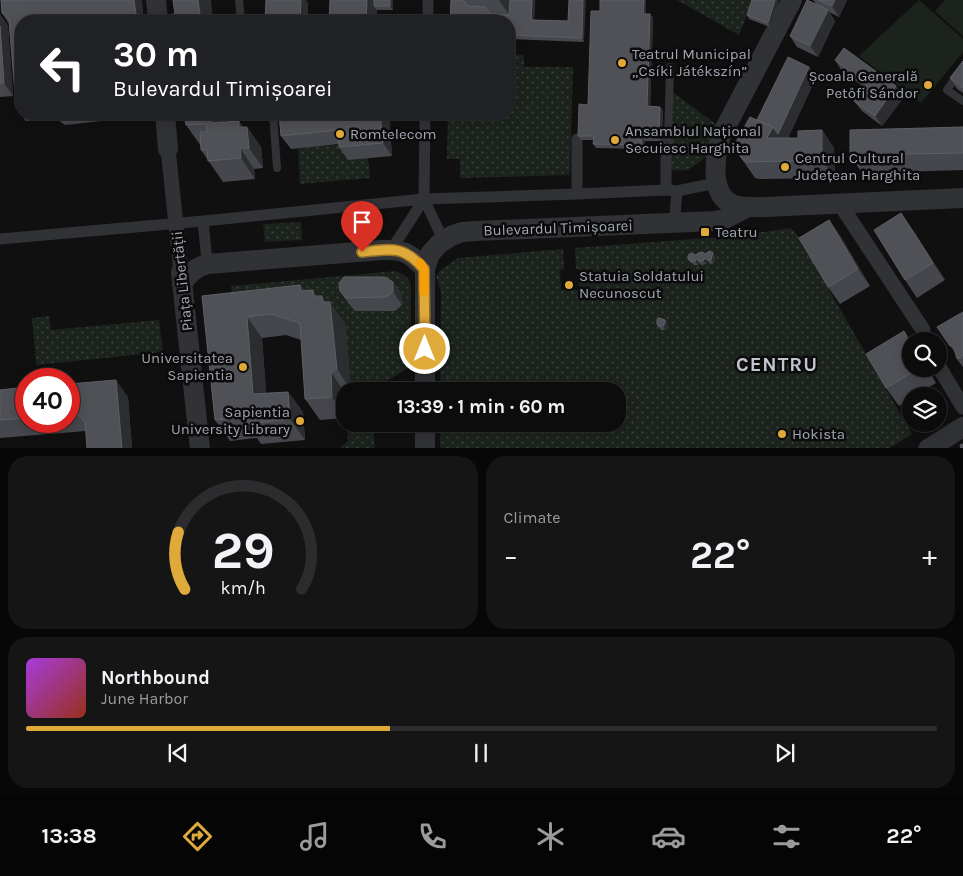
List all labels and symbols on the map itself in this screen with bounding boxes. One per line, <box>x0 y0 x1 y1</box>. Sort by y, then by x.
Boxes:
place label: Teatrul Municipal „Csíki Játékszín” <box>632 45 751 80</box>
marker: Teatrul Municipal „Csíki Játékszín” <box>616 57 628 69</box>
place label: Școala Generală Petőfi Sándor <box>808 67 919 102</box>
marker: Școala Generală Petőfi Sándor <box>922 79 934 91</box>
place label: Ansamblul Național Secuiesc Harghita <box>625 122 761 157</box>
place label: Romtelecom <box>350 125 437 143</box>
marker: Romtelecom <box>334 128 346 140</box>
marker: Ansamblul Național Secuiesc Harghita <box>609 134 621 146</box>
place label: Centrul Cultural Județean Harghita <box>795 149 920 184</box>
marker: Centrul Cultural Județean Harghita <box>779 161 791 173</box>
pin <box>341 201 383 252</box>
street label: Bulevardul Timișoarei <box>483 216 633 240</box>
place label: Teatru <box>715 223 758 241</box>
marker: Teatru <box>699 226 711 238</box>
street label: Piața Libertății <box>168 230 196 332</box>
place label: Statuia Soldatului Necunoscut <box>579 267 704 302</box>
marker: Statuia Soldatului Necunoscut <box>563 279 575 291</box>
position arrow <box>398 322 450 374</box>
place label: Universitatea Sapientia <box>141 349 233 384</box>
district label: CENTRU <box>736 353 818 376</box>
marker: Universitatea Sapientia <box>237 361 249 373</box>
speed limit sign: 40 <box>15 368 80 433</box>
place label: Sapientia University Library <box>171 403 290 438</box>
marker: Sapientia University Library <box>294 415 306 427</box>
place label: Hokista <box>792 425 845 443</box>
marker: Hokista <box>776 428 788 440</box>

